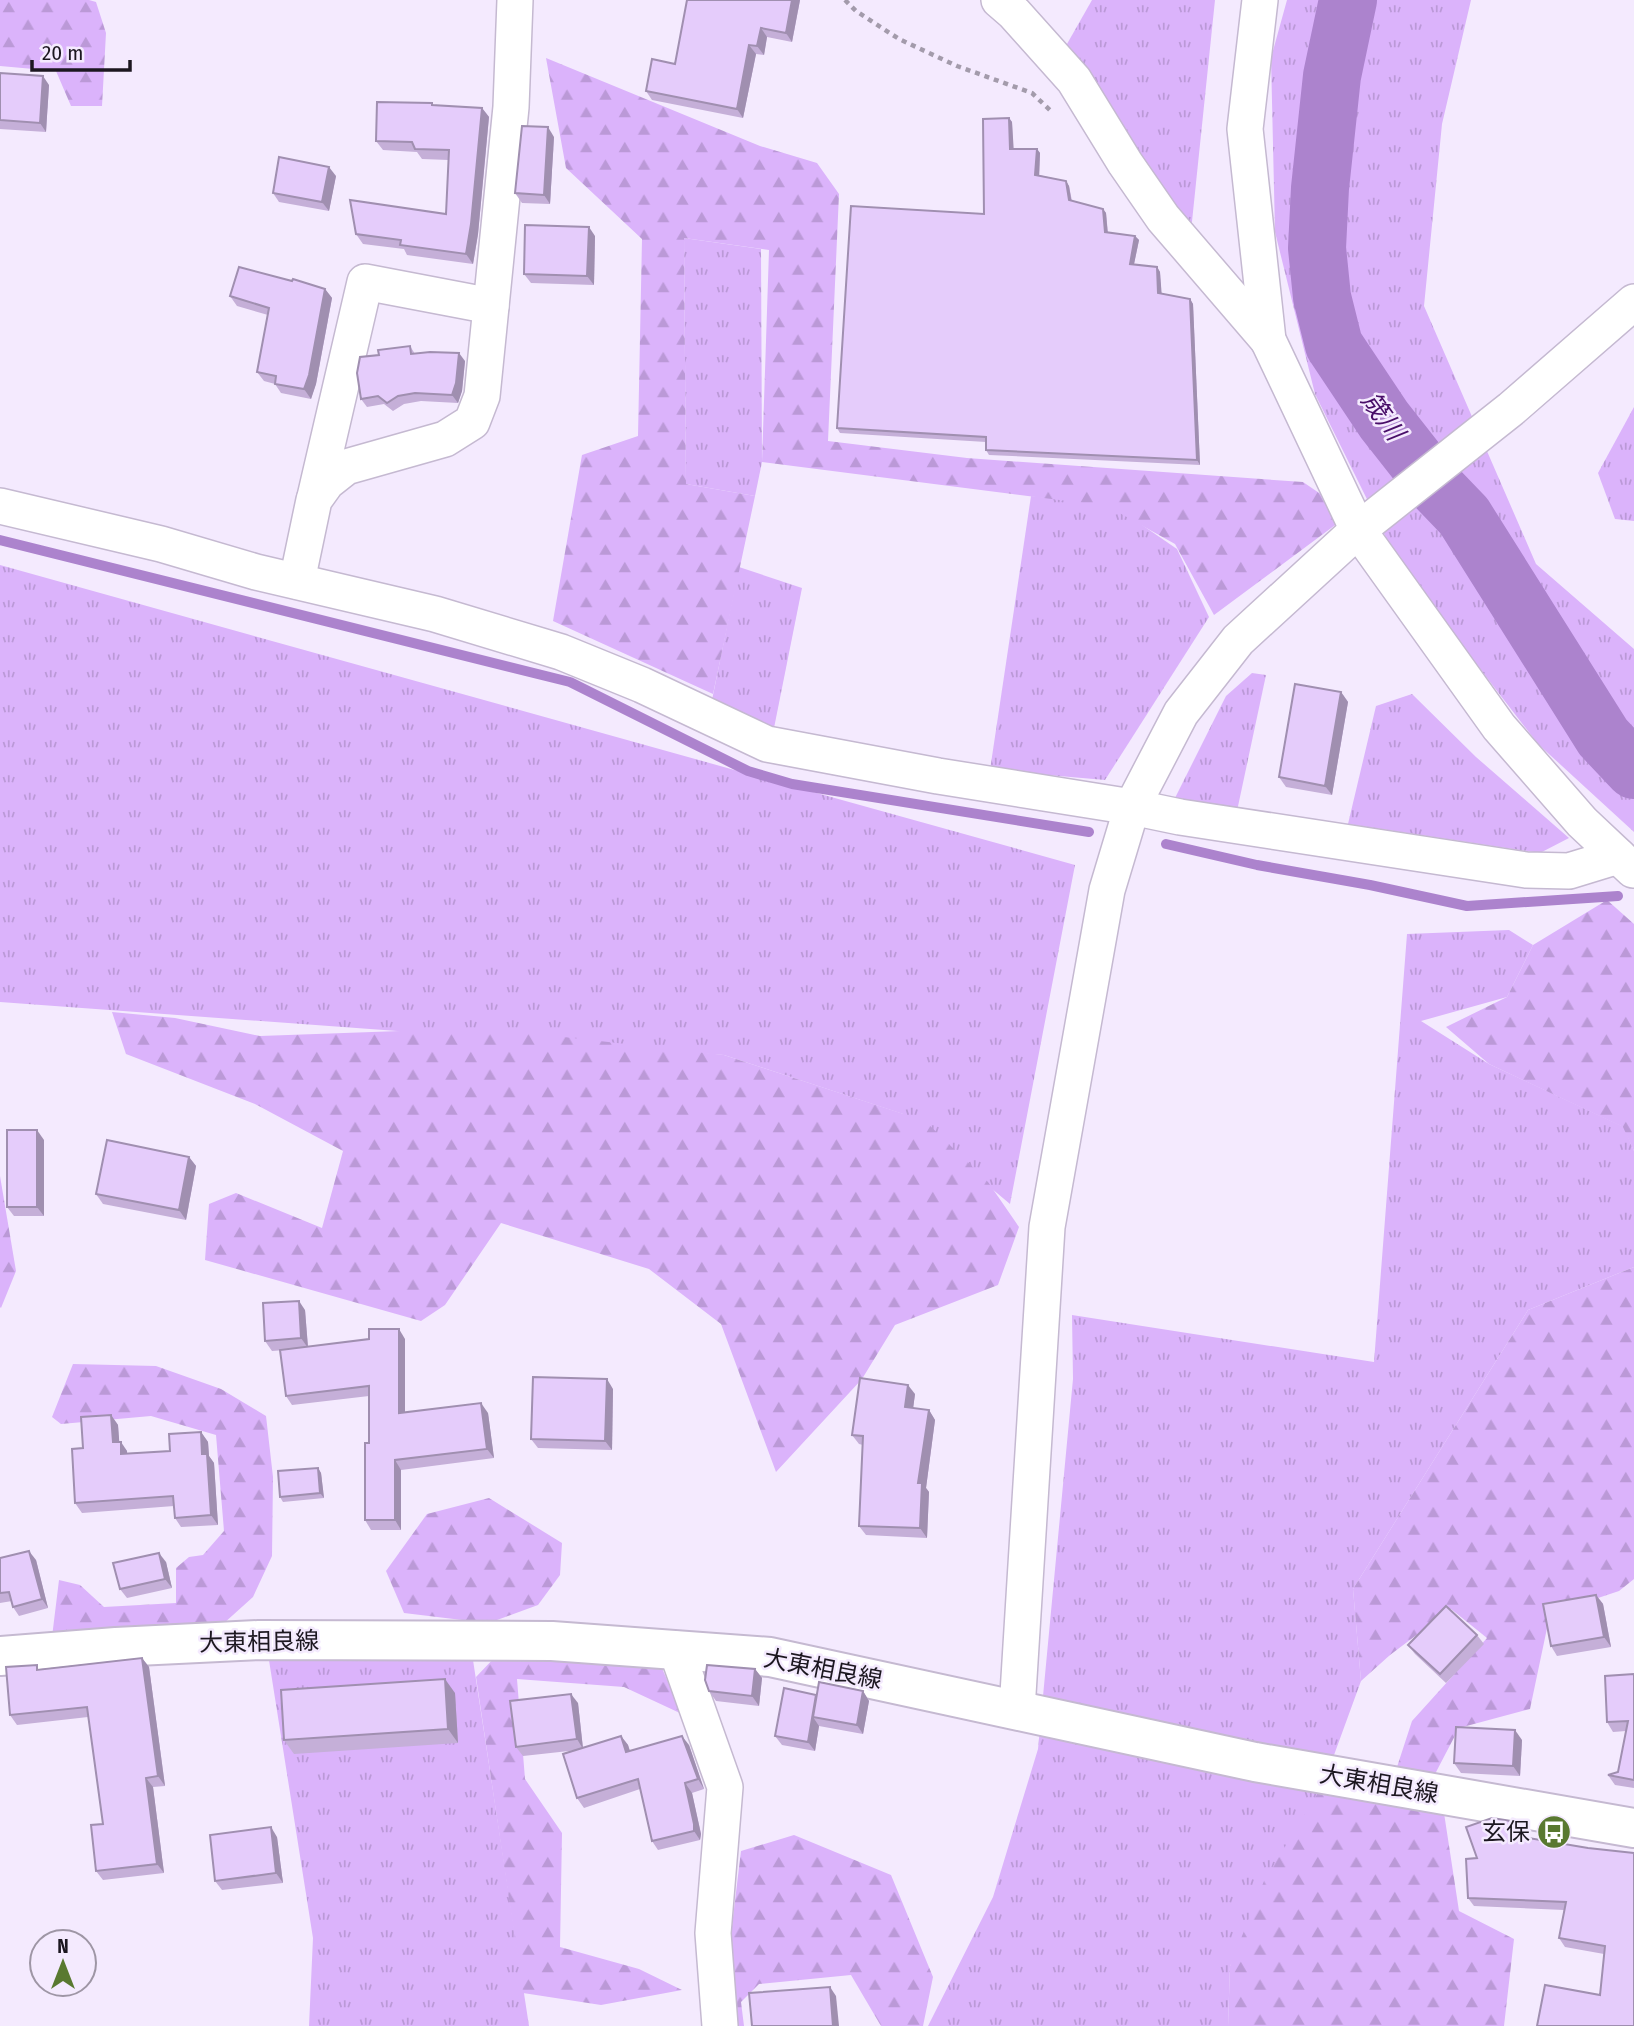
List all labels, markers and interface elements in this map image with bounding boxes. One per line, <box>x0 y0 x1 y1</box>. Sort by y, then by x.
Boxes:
scale bar <box>32 28 130 72</box>
text: 20 m <box>42 40 83 66</box>
water label: 筬川 <box>1355 386 1412 449</box>
street label: 大東相良線 <box>199 1627 319 1657</box>
street label: 大東相良線 <box>761 1644 885 1694</box>
street label: 大東相良線 <box>1317 1760 1441 1808</box>
bus stop icon: 玄保 <box>1535 1813 1573 1851</box>
place label: 玄保 <box>1482 1818 1530 1846</box>
north arrow <box>28 1928 98 1998</box>
text: N <box>57 1935 69 1958</box>

